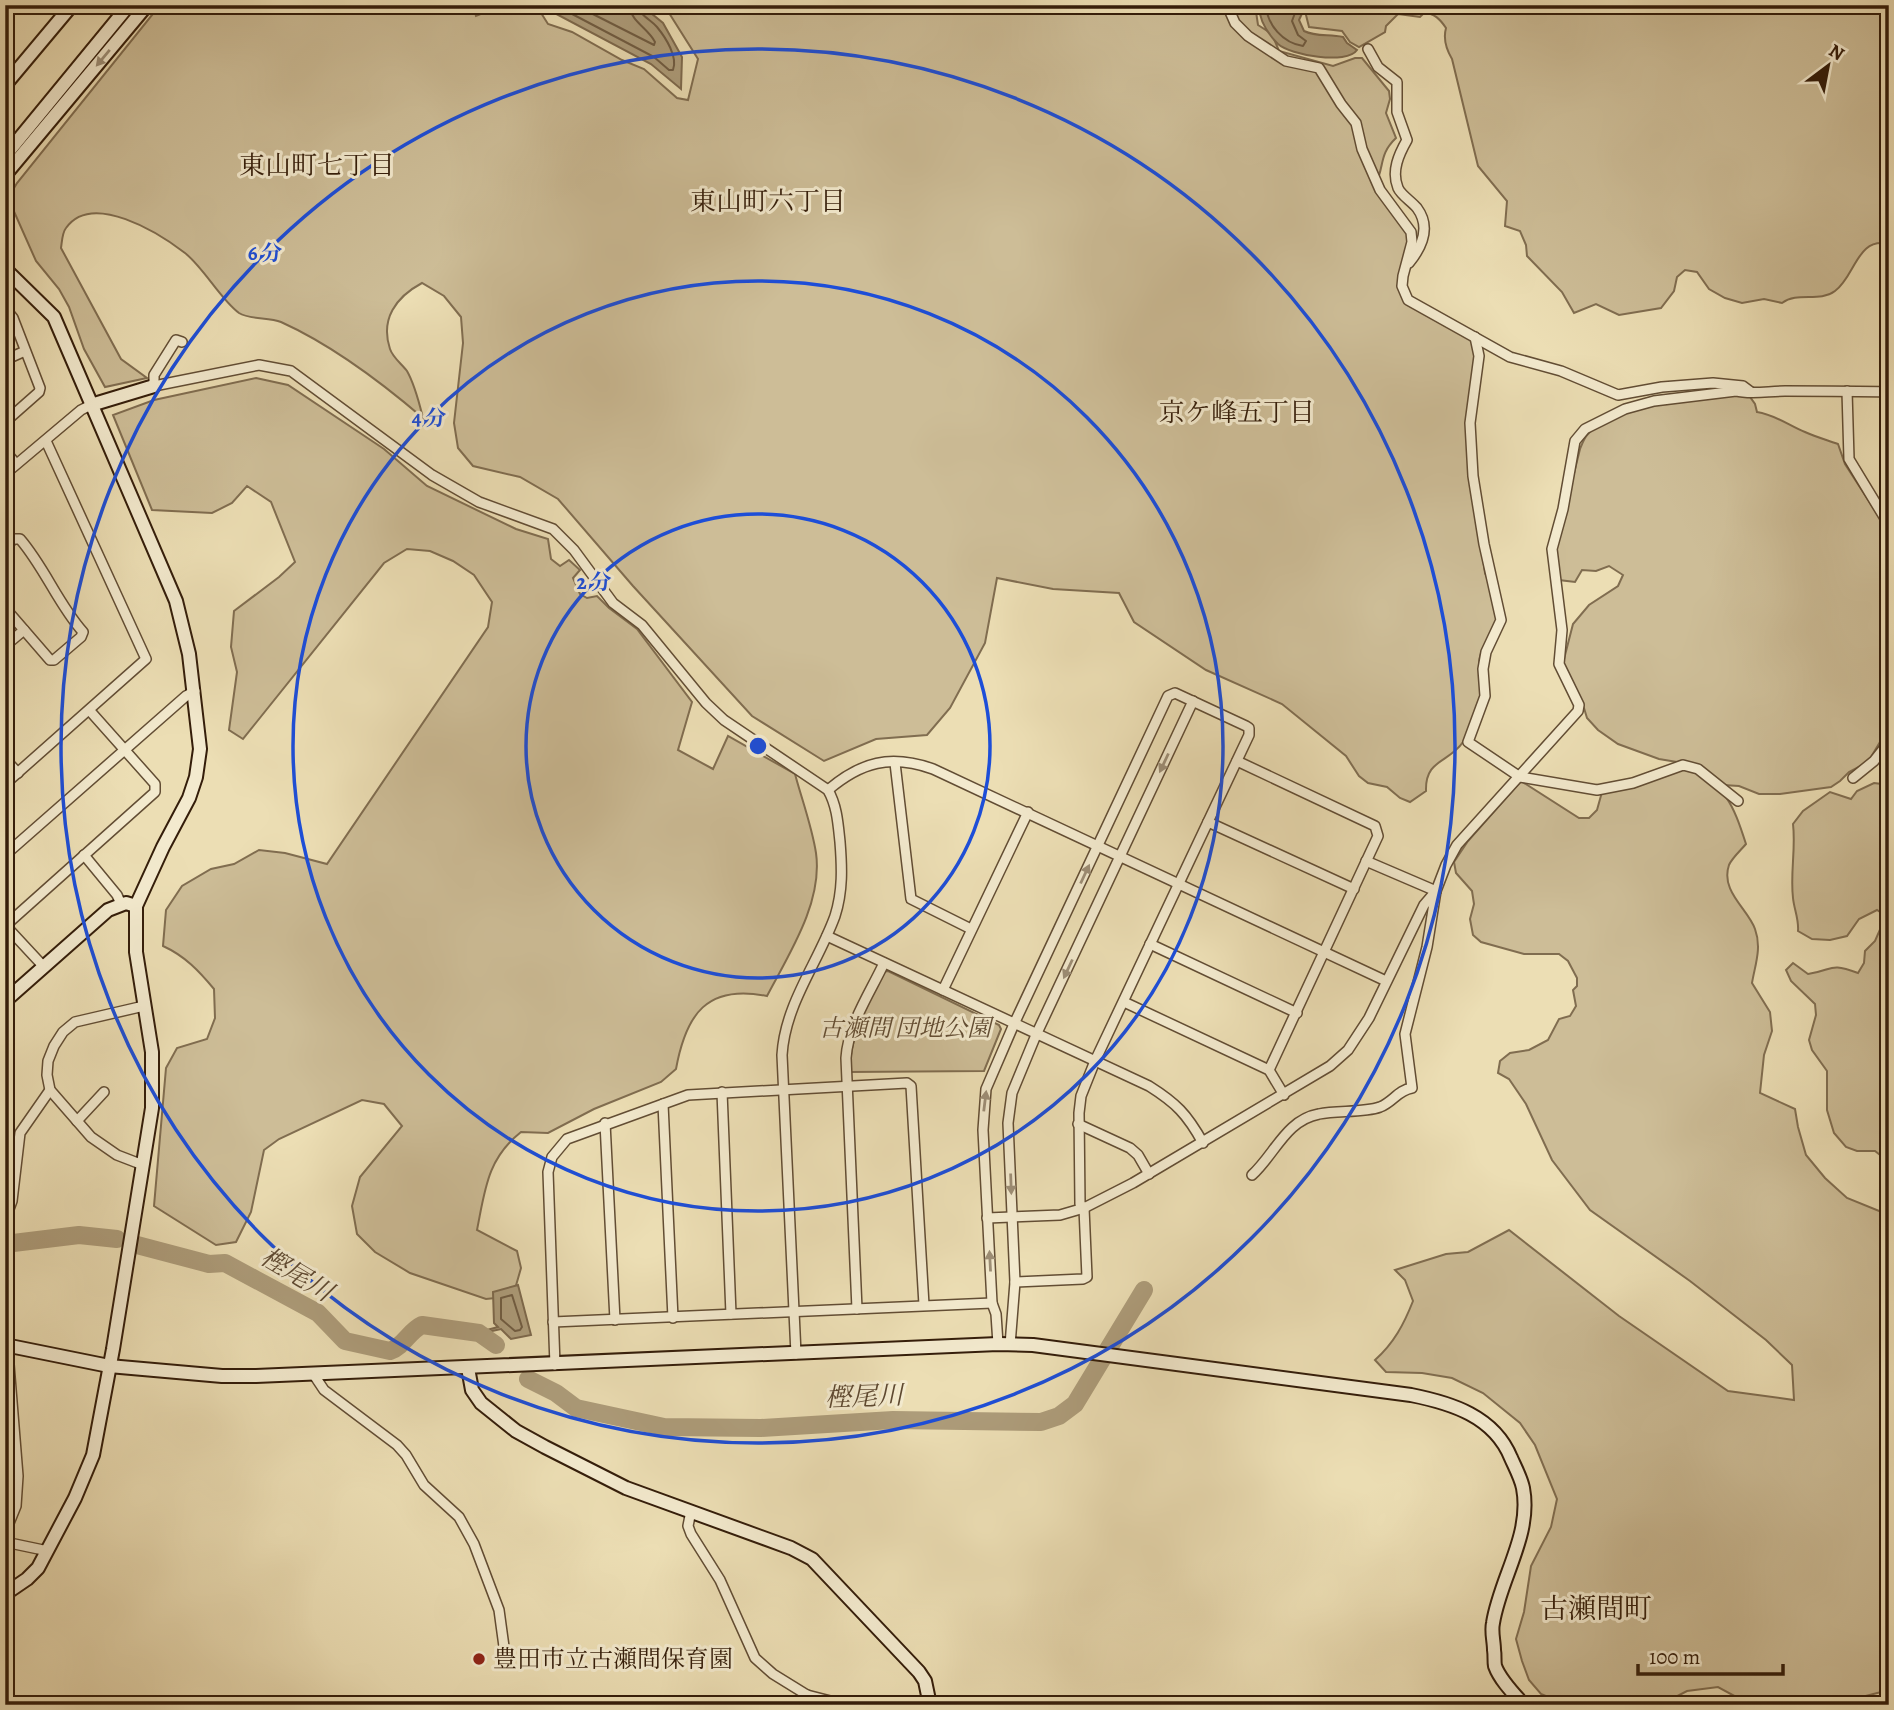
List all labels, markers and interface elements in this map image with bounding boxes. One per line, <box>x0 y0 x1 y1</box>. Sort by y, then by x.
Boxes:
north arrow <box>1792 32 1862 102</box>
text: N <box>1824 38 1849 67</box>
one-way arrow <box>96 49 111 66</box>
district label: 東山町七丁目 <box>239 148 395 183</box>
district label: 東山町六丁目 <box>690 184 846 219</box>
text: 6 分 <box>248 239 282 267</box>
district label: 京ケ峰五丁目 <box>1159 395 1315 430</box>
text: 4 分 <box>412 404 446 432</box>
text: 2 分 <box>577 568 611 596</box>
centre of rings <box>746 734 770 758</box>
one-way arrow <box>1159 753 1170 773</box>
one-way arrow <box>1080 864 1091 884</box>
one-way arrow <box>1062 959 1073 979</box>
park label: 古瀬間 団地公園 <box>819 1012 995 1044</box>
one-way arrow <box>979 1090 990 1112</box>
one-way arrow <box>1006 1173 1017 1195</box>
water label: 樫尾川 <box>254 1239 342 1311</box>
one-way arrow <box>984 1249 995 1271</box>
water label: 樫尾川 <box>824 1378 907 1415</box>
district label: 古瀬間町 <box>1540 1590 1652 1628</box>
scale bar <box>1638 1633 1784 1677</box>
place label: 豊田市立古瀬間保育園 <box>493 1643 733 1675</box>
text: 100 m <box>1649 1643 1700 1671</box>
marker: 豊田市立古瀬間保育園 <box>471 1651 487 1667</box>

